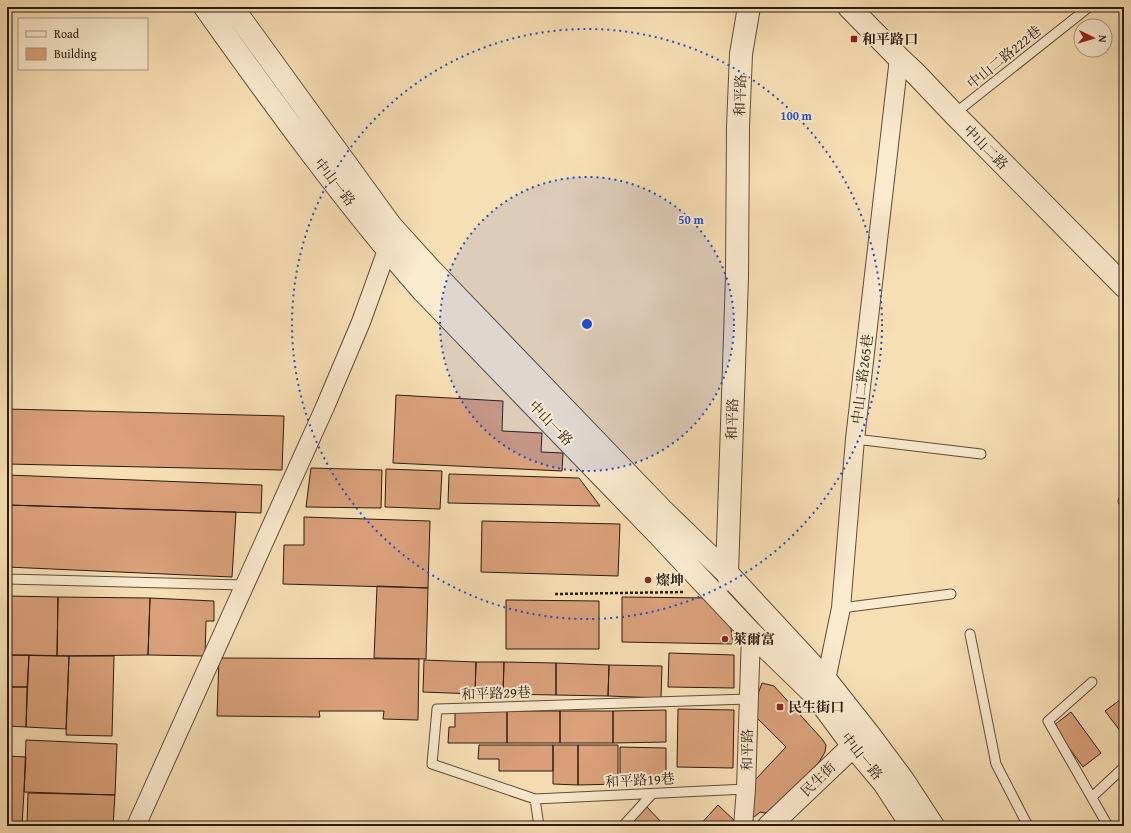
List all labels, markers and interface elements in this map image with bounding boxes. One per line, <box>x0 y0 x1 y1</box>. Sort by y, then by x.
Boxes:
legend <box>18 18 148 70</box>
north arrow <box>1073 18 1113 58</box>
street label: 中山二路222巷 <box>963 21 1045 93</box>
text: Road <box>54 25 80 42</box>
place label: 和平路口 <box>862 29 918 49</box>
marker: 和平路口 <box>849 34 859 44</box>
text: N <box>1095 35 1111 44</box>
text: Building <box>54 45 97 62</box>
street label: 和平路 <box>729 74 751 116</box>
text: 100 m <box>780 107 813 124</box>
street label: 中山二路 <box>959 120 1013 174</box>
street label: 中山一路 <box>310 154 360 210</box>
text: 50 m <box>678 211 704 228</box>
centre of rings <box>580 317 594 331</box>
street label: 中山二路265巷 <box>847 333 877 425</box>
street label: 中山一路 <box>524 396 578 450</box>
street label: 和平路 <box>721 398 743 440</box>
place label: 燦坤 <box>656 570 684 590</box>
marker: 燦坤 <box>643 575 653 585</box>
place label: 萊爾富 <box>733 629 775 649</box>
marker: 萊爾富 <box>720 634 730 644</box>
street label: 和平路29巷 <box>461 682 531 704</box>
place label: 民生街口 <box>788 697 844 717</box>
marker: 民生街口 <box>775 702 785 712</box>
street label: 中山一路 <box>837 728 887 784</box>
street label: 和平路 <box>737 729 757 771</box>
street label: 民生街 <box>796 757 840 801</box>
street label: 和平路19巷 <box>605 768 675 792</box>

